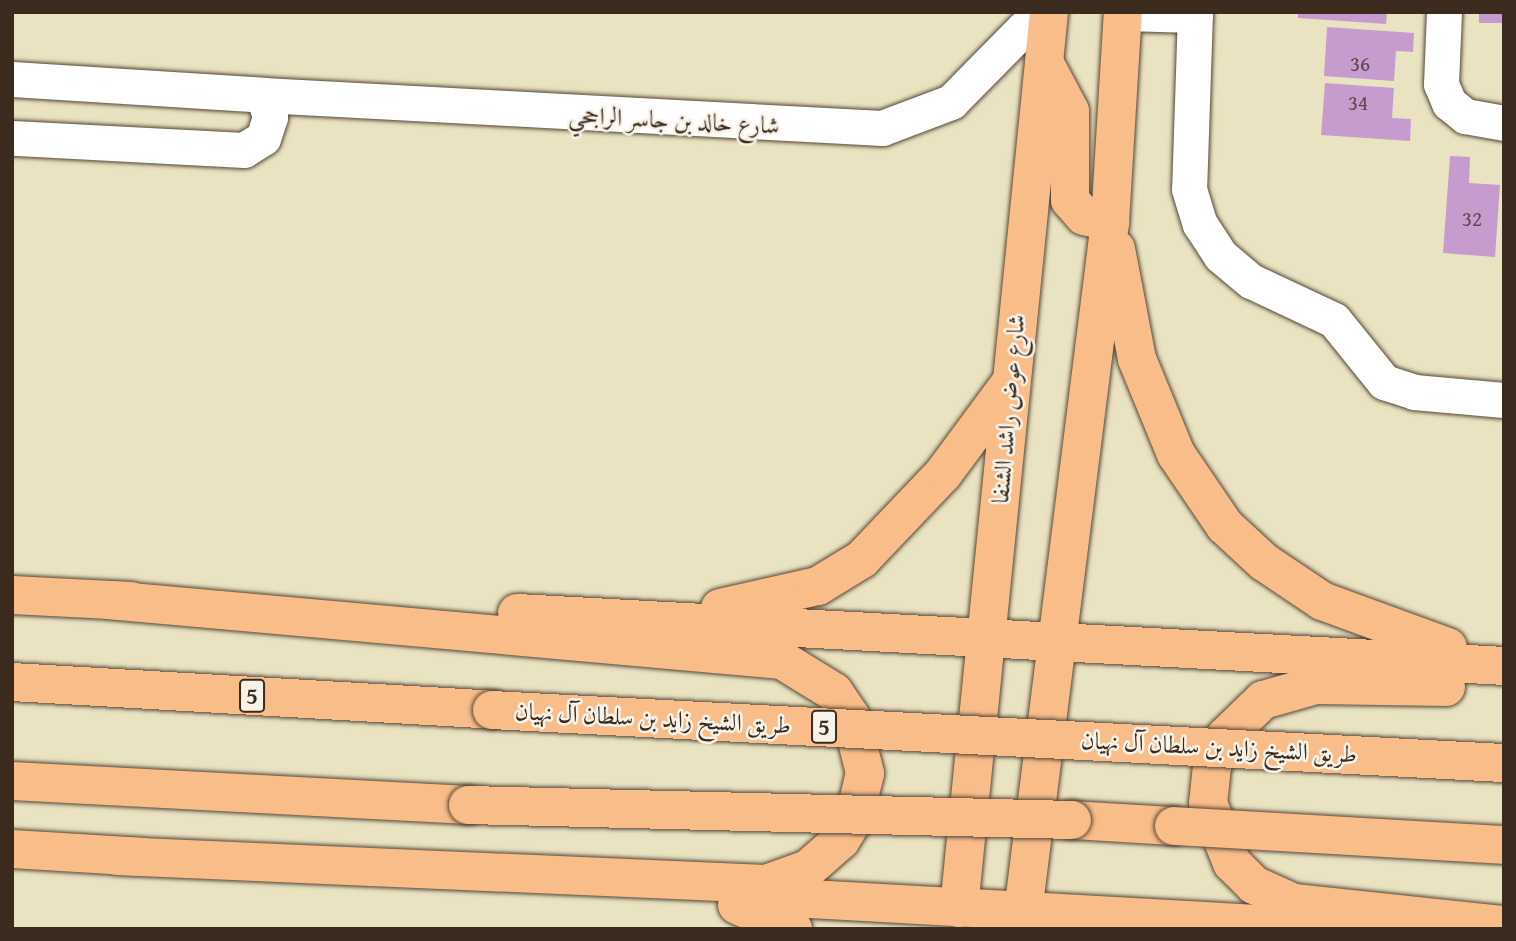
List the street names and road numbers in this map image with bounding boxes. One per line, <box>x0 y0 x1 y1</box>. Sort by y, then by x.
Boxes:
street label: شارع خالد بن جاسر الراجحي <box>568 100 780 140</box>
street label: شارع عوض راشد الشنفا <box>985 313 1031 505</box>
road number: 5 <box>238 676 266 716</box>
street label: طريق الشيخ زايد بن سلطان آل نهيان <box>514 696 792 740</box>
road number: 5 <box>810 708 838 747</box>
street label: طريق الشيخ زايد بن سلطان آل نهيان <box>1080 725 1358 769</box>

